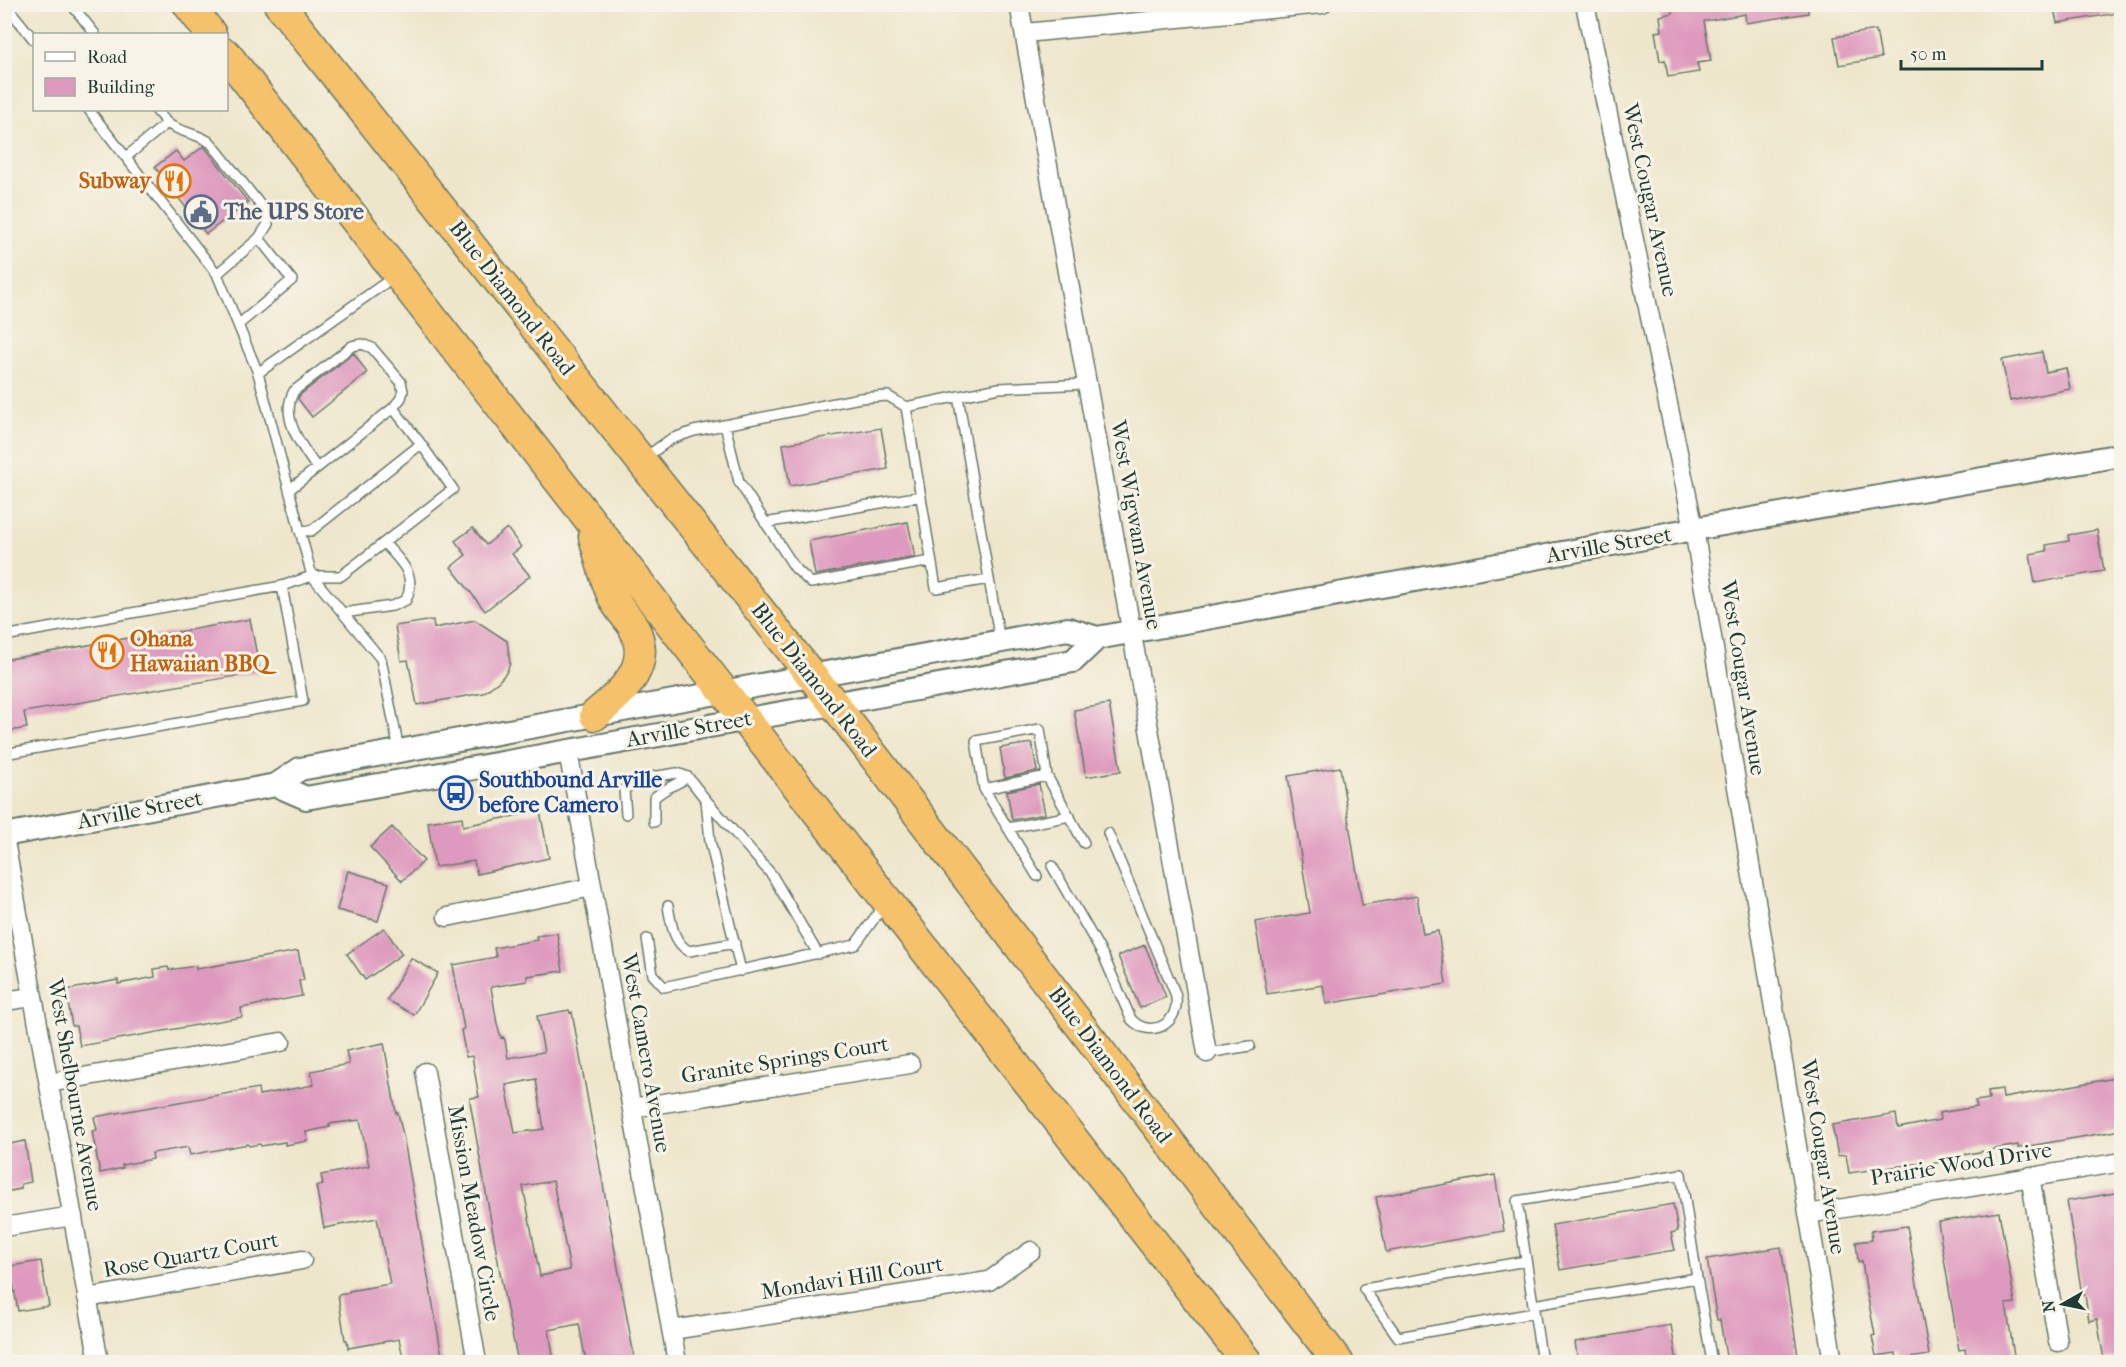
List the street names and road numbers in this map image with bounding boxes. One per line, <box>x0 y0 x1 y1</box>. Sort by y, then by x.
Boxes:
street label: West Cougar Avenue <box>1617 100 1683 299</box>
street label: Blue Diamond Road <box>444 215 581 381</box>
street label: West Wigwam Avenue <box>1105 417 1167 632</box>
street label: Arville Street <box>1543 521 1674 569</box>
street label: West Cougar Avenue <box>1715 578 1771 777</box>
street label: Blue Diamond Road <box>746 597 883 763</box>
street label: Arville Street <box>623 705 754 753</box>
street label: Arville Street <box>74 785 205 835</box>
street label: West Camero Avenue <box>615 950 676 1155</box>
street label: West Shelbourne Avenue <box>42 976 108 1213</box>
street label: Blue Diamond Road <box>1043 982 1178 1149</box>
street label: Granite Springs Court <box>679 1031 891 1089</box>
street label: West Cougar Avenue <box>1795 1057 1851 1256</box>
street label: Mission Meadow Circle <box>442 1103 506 1323</box>
street label: Prairie Wood Drive <box>1868 1137 2054 1191</box>
street label: Rose Quartz Court <box>101 1227 281 1283</box>
street label: Mondavi Hill Court <box>759 1251 945 1305</box>

